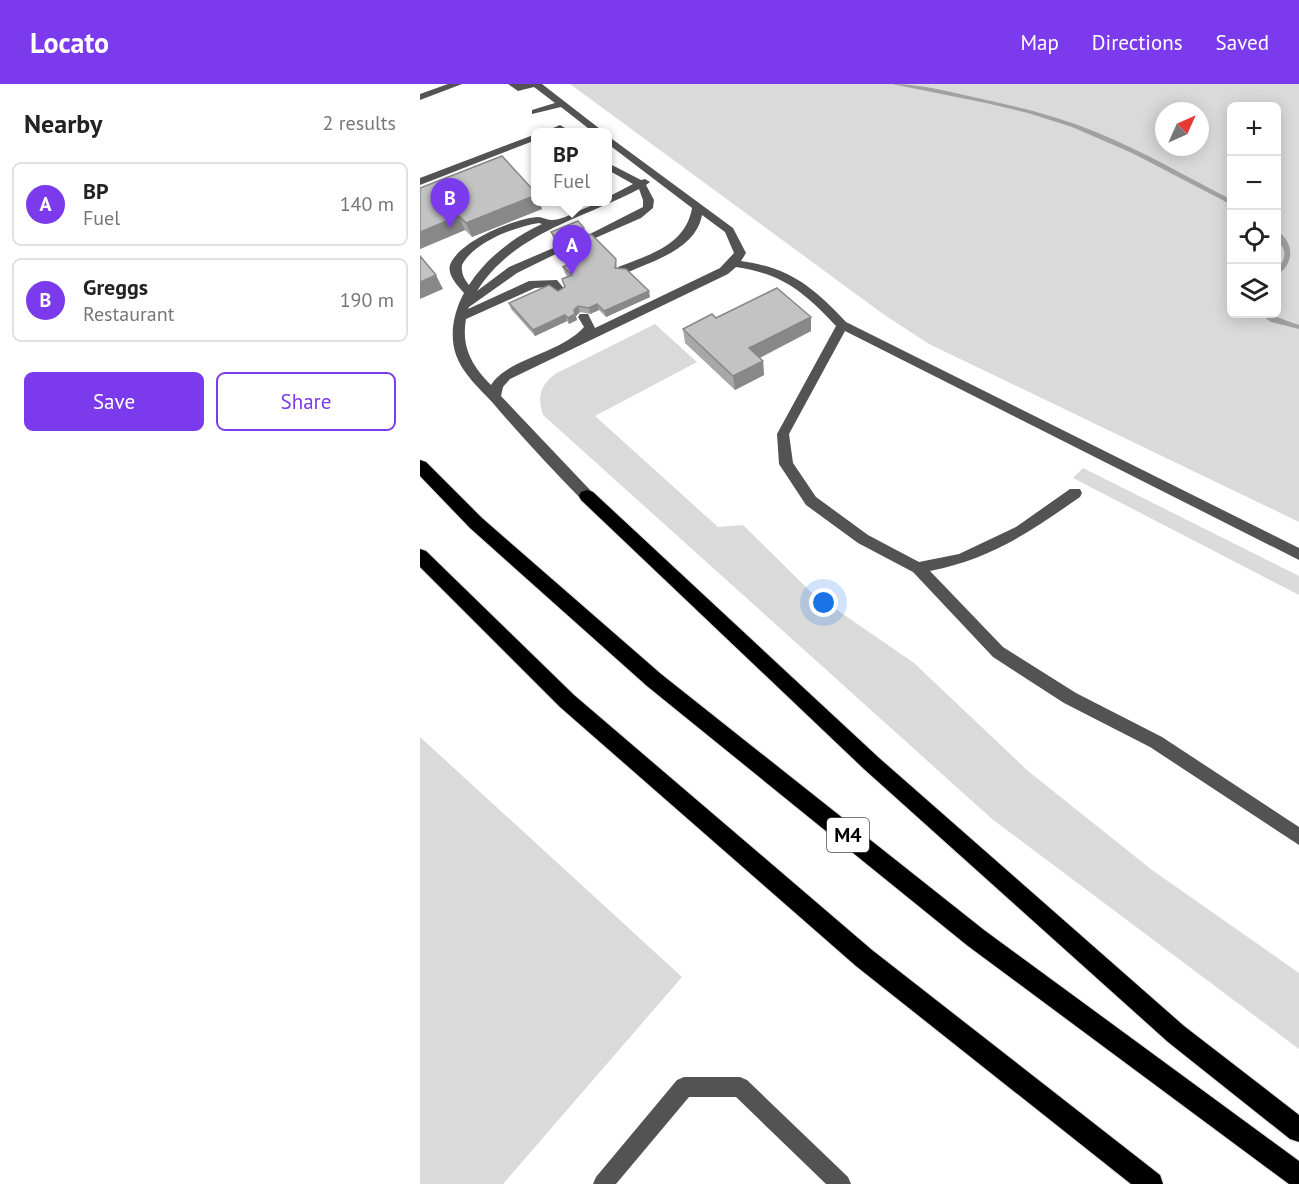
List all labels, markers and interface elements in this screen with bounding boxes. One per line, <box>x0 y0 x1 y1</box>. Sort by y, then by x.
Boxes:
text: Locato <box>30 24 109 61</box>
text: Map <box>1020 29 1059 56</box>
text: Directions <box>1092 29 1183 56</box>
text: Saved <box>1216 29 1269 56</box>
north arrow <box>1155 102 1209 156</box>
map controls <box>1227 102 1281 318</box>
button: + <box>1227 102 1281 156</box>
text: Nearby <box>24 107 102 140</box>
text: 2 results <box>323 110 396 136</box>
popup <box>531 128 612 206</box>
text: BP <box>553 140 579 168</box>
button: − <box>1227 156 1281 210</box>
text: Fuel <box>553 168 590 194</box>
text: BP <box>83 177 109 205</box>
pin: B <box>430 178 470 228</box>
text: A <box>39 191 52 217</box>
text: 140 m <box>340 191 394 217</box>
text: Fuel <box>83 205 120 231</box>
button: locate <box>1227 210 1281 264</box>
pin: A <box>552 226 592 275</box>
button: layers <box>1227 264 1281 318</box>
text: Greggs <box>83 273 148 301</box>
text: B <box>40 287 51 313</box>
text: 190 m <box>340 287 394 313</box>
text: Restaurant <box>83 301 174 327</box>
button: Save <box>24 372 204 431</box>
button: Share <box>216 372 396 431</box>
your location <box>809 588 838 617</box>
road number: M4 <box>827 818 869 852</box>

